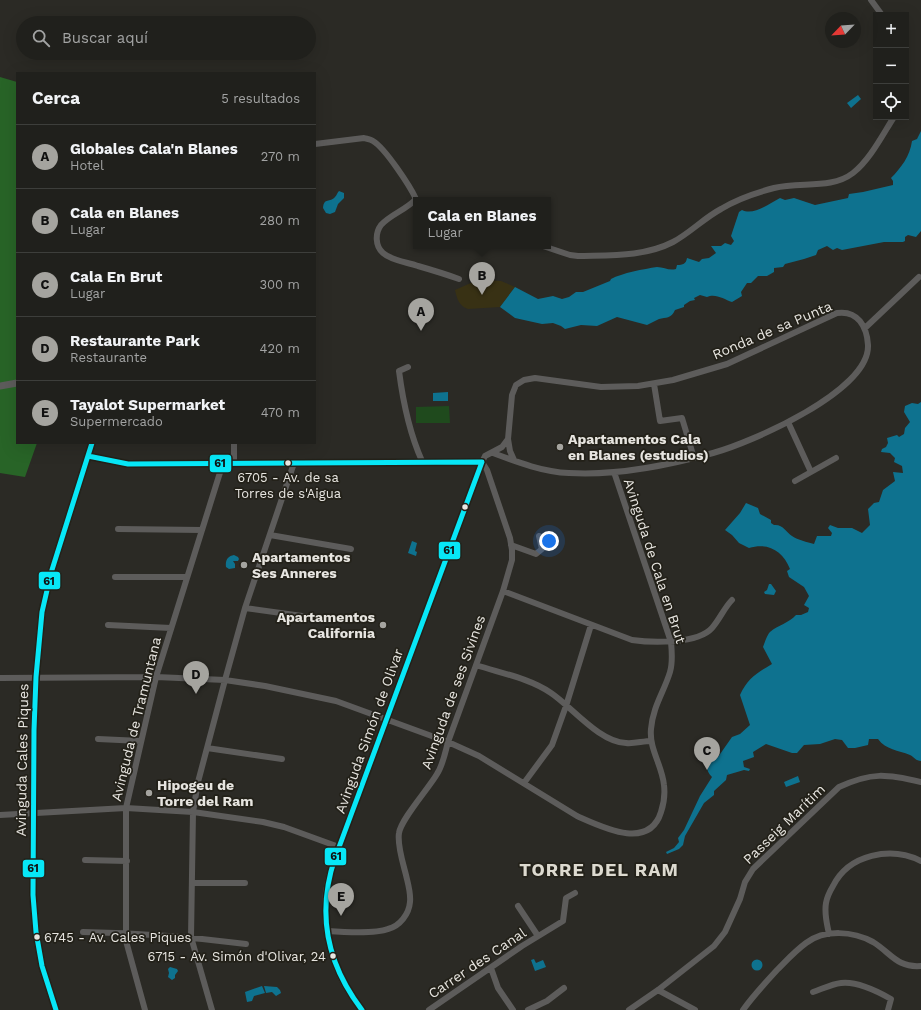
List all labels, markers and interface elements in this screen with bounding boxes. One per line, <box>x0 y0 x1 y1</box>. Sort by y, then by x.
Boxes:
north arrow <box>825 12 861 48</box>
map controls <box>873 12 909 120</box>
button: + <box>873 12 909 48</box>
search box <box>16 16 316 60</box>
icon: search <box>30 27 52 49</box>
text: Buscar aquí <box>62 29 148 47</box>
button: − <box>873 48 909 84</box>
button: locate <box>873 84 909 120</box>
text: Cerca <box>32 88 80 108</box>
text: 5 resultados <box>221 91 300 106</box>
text: Globales Cala'n Blanes <box>70 140 238 158</box>
text: A <box>41 149 49 164</box>
text: 270 m <box>261 149 300 164</box>
text: Hotel <box>70 158 104 173</box>
popup <box>413 197 551 249</box>
text: Cala en Blanes <box>70 204 179 222</box>
text: Cala en Blanes <box>428 207 536 225</box>
text: B <box>41 213 49 228</box>
text: 280 m <box>260 213 300 228</box>
text: Lugar <box>70 222 105 237</box>
text: Lugar <box>428 225 463 240</box>
pin: B <box>469 262 495 295</box>
text: Cala En Brut <box>70 268 162 286</box>
text: C <box>41 277 49 292</box>
text: 300 m <box>259 277 300 292</box>
text: Lugar <box>70 286 105 301</box>
pin: A <box>408 298 434 331</box>
street label: Ronda de sa Punta <box>710 298 834 362</box>
text: Restaurante Park <box>70 332 200 350</box>
text: D <box>40 341 50 356</box>
text: 420 m <box>260 341 300 356</box>
text: Restaurante <box>70 350 147 365</box>
text: Tayalot Supermarket <box>70 396 225 414</box>
text: E <box>41 405 49 420</box>
text: 470 m <box>261 405 300 420</box>
text: Supermercado <box>70 414 163 429</box>
place label: Apartamentos Cala en Blanes (estudios) <box>568 431 709 463</box>
marker: Apartamentos Cala en Blanes (estudios) <box>555 442 565 452</box>
line badge: 61 <box>209 454 232 473</box>
text: 61 <box>214 457 226 470</box>
marker: 6705 - Av. de sa Torres de s'Aigua <box>283 458 293 468</box>
place label: 6705 - Av. de sa Torres de s'Aigua <box>235 470 342 501</box>
street label: Avinguda de Cala en Brut <box>621 477 689 646</box>
unlabelled marker <box>460 502 470 512</box>
your location <box>539 531 559 551</box>
line badge: 61 <box>438 541 461 560</box>
text: 61 <box>443 544 455 557</box>
place label: Apartamentos Ses Anneres <box>252 549 351 581</box>
marker: Apartamentos Ses Anneres <box>239 560 249 570</box>
line badge: 61 <box>38 571 61 590</box>
text: 61 <box>43 575 55 588</box>
place label: Apartamentos California <box>277 609 376 641</box>
street label: Avinguda de ses Sivines <box>418 613 488 771</box>
marker: Apartamentos California <box>378 620 388 630</box>
street label: Avinguda de Tramuntana <box>108 635 164 803</box>
street label: Avinguda Simón de Olivar <box>332 646 406 816</box>
pin: D <box>183 661 209 694</box>
street label: Avinguda Cales Piques <box>13 683 31 837</box>
pin: C <box>694 737 720 770</box>
place label: Hipogeu de Torre del Ram <box>157 777 254 809</box>
street label: Passeig Marítim <box>740 781 828 867</box>
marker: Hipogeu de Torre del Ram <box>144 788 154 798</box>
line badge: 61 <box>324 847 347 866</box>
text: 61 <box>330 850 342 863</box>
line badge: 61 <box>22 859 45 878</box>
district label: TORRE DEL RAM <box>519 859 679 880</box>
text: 61 <box>27 862 39 875</box>
pin: E <box>328 883 354 916</box>
street label: Carrer des Canal <box>425 924 529 1002</box>
place label: 6745 - Av. Cales Piques <box>44 930 192 945</box>
marker: 6745 - Av. Cales Piques <box>32 932 42 942</box>
place label: 6715 - Av. Simón d'Olivar, 24 <box>147 949 326 964</box>
marker: 6715 - Av. Simón d'Olivar, 24 <box>328 951 338 961</box>

